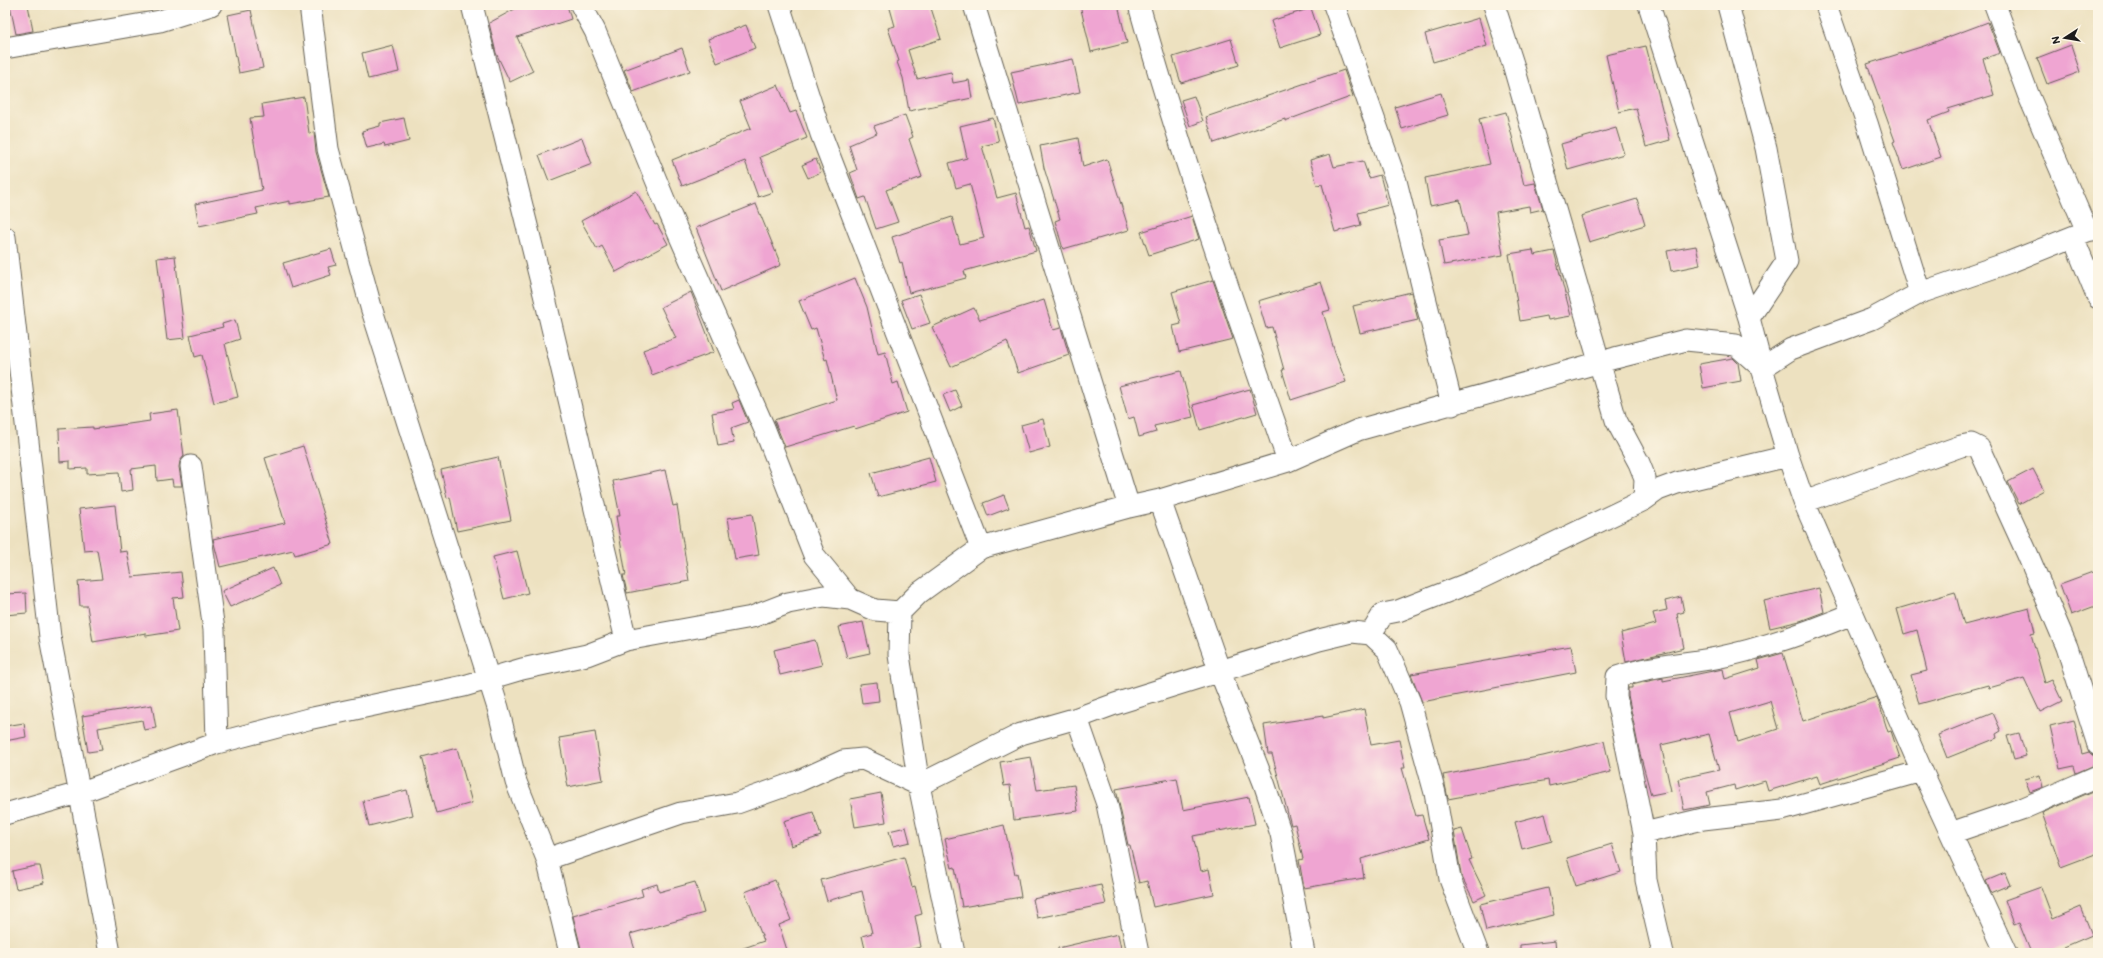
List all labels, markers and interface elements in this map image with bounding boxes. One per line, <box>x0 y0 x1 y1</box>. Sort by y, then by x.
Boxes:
north arrow <box>2045 18 2085 58</box>
text: N <box>2049 35 2063 45</box>

